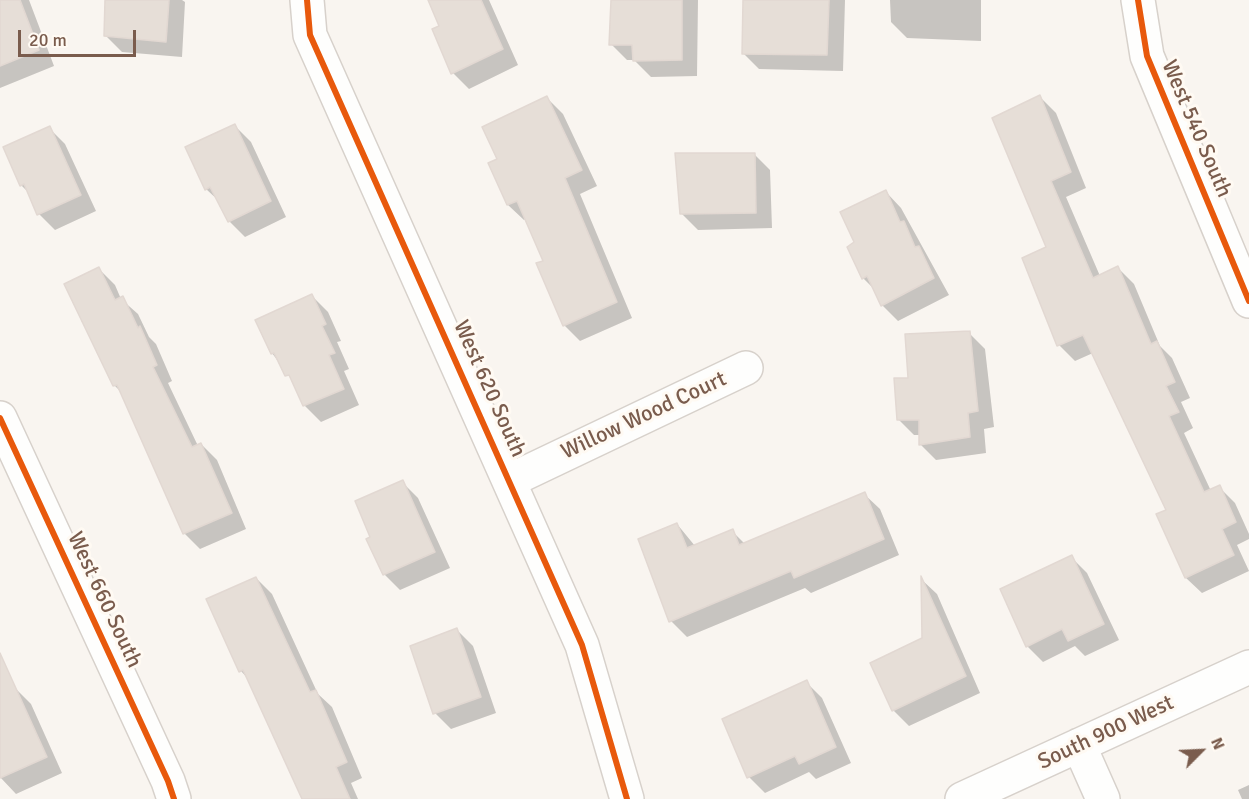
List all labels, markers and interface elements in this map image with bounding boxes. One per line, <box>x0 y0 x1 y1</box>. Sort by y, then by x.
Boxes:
scale bar <box>21 18 140 56</box>
text: 20 m <box>29 29 67 51</box>
street label: West 540 South <box>1155 56 1237 202</box>
street label: West 620 South <box>447 317 531 461</box>
street label: Willow Wood Court <box>557 366 731 466</box>
street label: West 660 South <box>61 528 147 672</box>
street label: South 900 West <box>1034 690 1178 776</box>
north arrow <box>1171 721 1231 781</box>
text: N <box>1206 735 1229 753</box>

